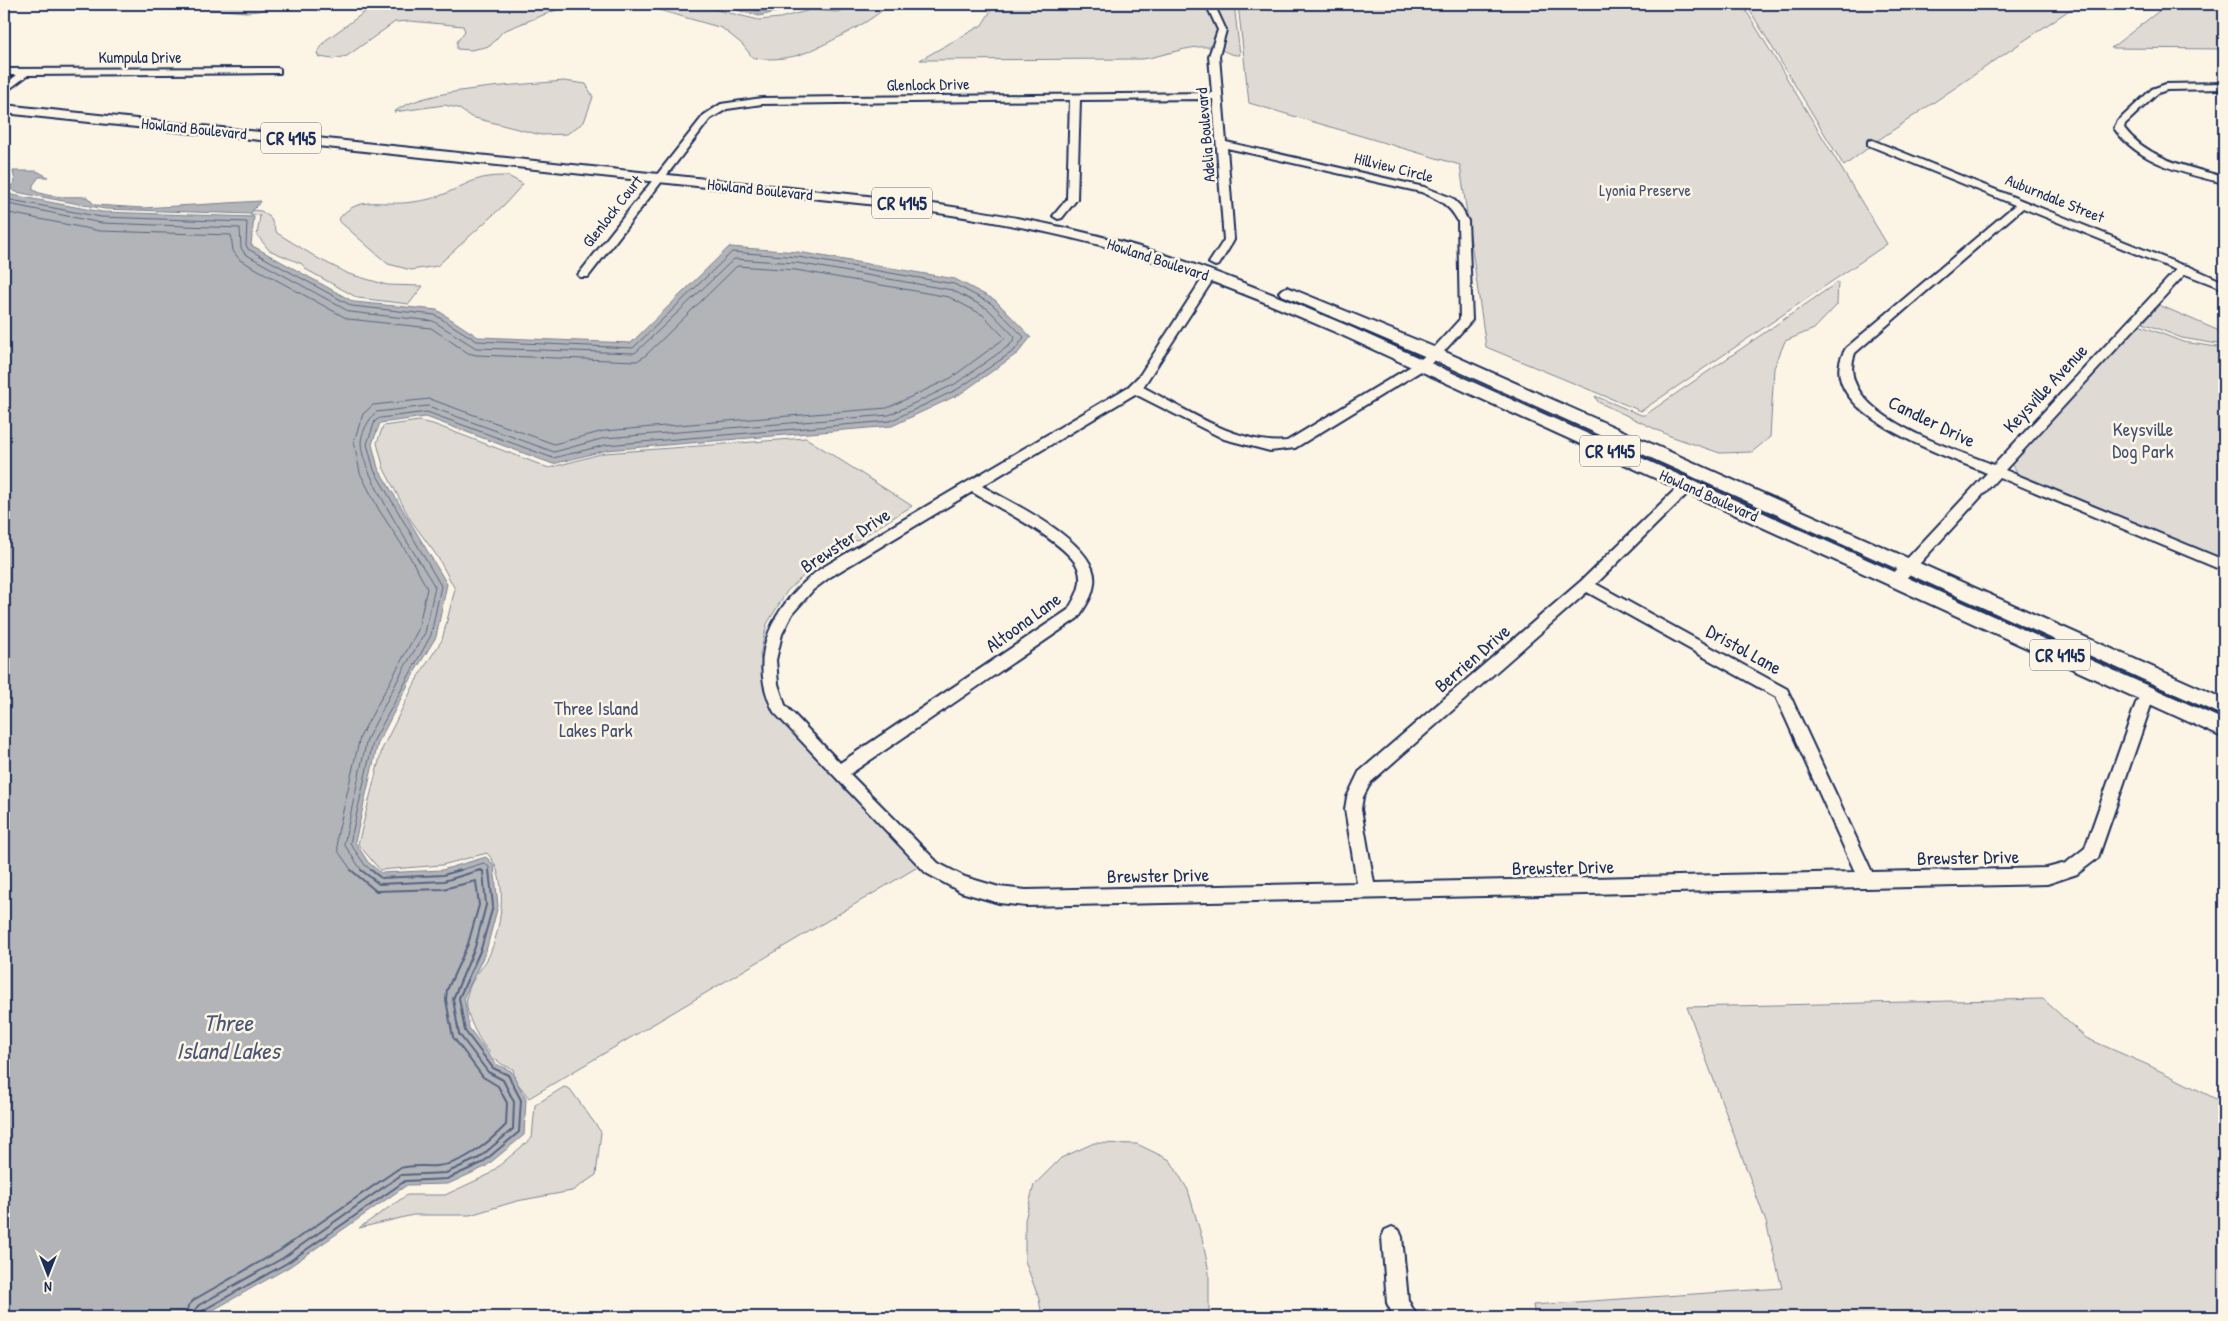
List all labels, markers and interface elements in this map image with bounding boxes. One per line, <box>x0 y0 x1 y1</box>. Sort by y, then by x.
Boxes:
street label: Kumpula Drive <box>98 46 182 68</box>
street label: Glenlock Drive <box>886 72 970 96</box>
street label: Adelia Boulevard <box>1190 87 1220 183</box>
street label: Howland Boulevard <box>140 112 248 144</box>
road number: CR 4145 <box>261 122 321 154</box>
street label: Hillview Circle <box>1352 147 1436 188</box>
street label: Auburndale Street <box>2002 168 2108 228</box>
street label: Glenlock Court <box>577 170 647 252</box>
street label: Howland Boulevard <box>706 173 814 205</box>
park label: Lyonia Preserve <box>1599 179 1691 201</box>
road number: CR 4145 <box>872 188 932 218</box>
street label: Howland Boulevard <box>1104 232 1212 286</box>
street label: Keysville Avenue <box>1997 337 2093 438</box>
street label: Candler Drive <box>1884 389 1980 453</box>
park label: Keysville Dog Park <box>2112 416 2174 464</box>
road number: CR 4145 <box>1580 436 1640 466</box>
street label: Howland Boulevard <box>1656 463 1762 527</box>
street label: Brewster Drive <box>795 501 895 579</box>
street label: Altoona Lane <box>980 586 1066 658</box>
street label: Berrien Drive <box>1429 618 1516 698</box>
street label: Dristol Lane <box>1702 618 1787 681</box>
road number: CR 4145 <box>2030 640 2090 670</box>
park label: Three Island Lakes Park <box>554 695 639 743</box>
street label: Brewster Drive <box>1917 843 2020 871</box>
street label: Brewster Drive <box>1512 853 1615 881</box>
street label: Brewster Drive <box>1107 861 1210 889</box>
water label: Three Island Lakes <box>176 1006 282 1066</box>
north arrow <box>22 1248 72 1298</box>
text: N <box>44 1278 52 1297</box>

